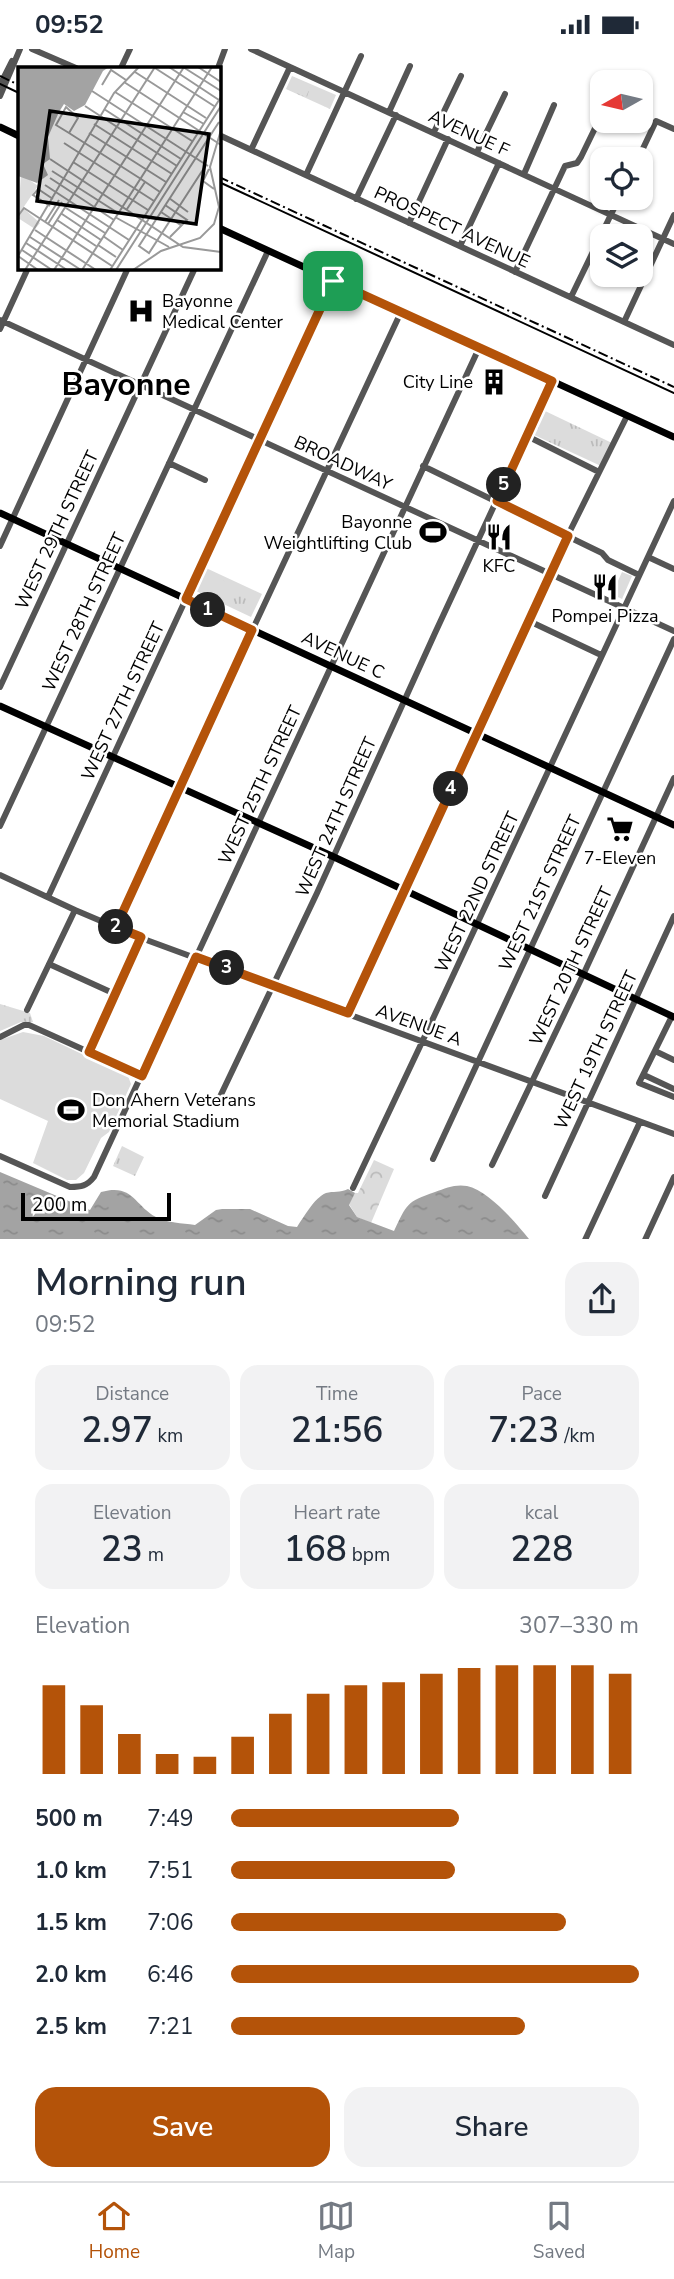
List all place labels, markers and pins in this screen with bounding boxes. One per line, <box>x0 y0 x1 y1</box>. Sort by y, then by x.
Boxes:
pin <box>303 251 363 311</box>
place label: Bayonne Medical Center <box>162 289 283 334</box>
hospital icon: Bayonne Medical Center <box>126 296 156 326</box>
building icon: City Line <box>479 367 509 397</box>
place label: City Line <box>403 370 473 394</box>
pin: 5 <box>486 467 522 502</box>
place label: Bayonne Weightlifting Club <box>263 510 412 555</box>
sports icon: Bayonne Weightlifting Club <box>418 517 448 547</box>
restaurant icon: KFC <box>484 522 514 552</box>
place label: KFC <box>483 554 515 578</box>
restaurant icon: Pompei Pizza <box>590 572 620 602</box>
pin: 1 <box>190 593 226 627</box>
place label: Pompei Pizza <box>552 604 658 628</box>
pin: 4 <box>434 771 468 807</box>
supermarket icon: 7-Eleven <box>605 814 635 844</box>
place label: 7-Eleven <box>584 846 656 870</box>
pin: 2 <box>99 909 134 945</box>
pin: 3 <box>210 951 244 985</box>
place label: Don Ahern Veterans Memorial Stadium <box>92 1088 256 1133</box>
sports icon: Don Ahern Veterans Memorial Stadium <box>56 1095 86 1125</box>

